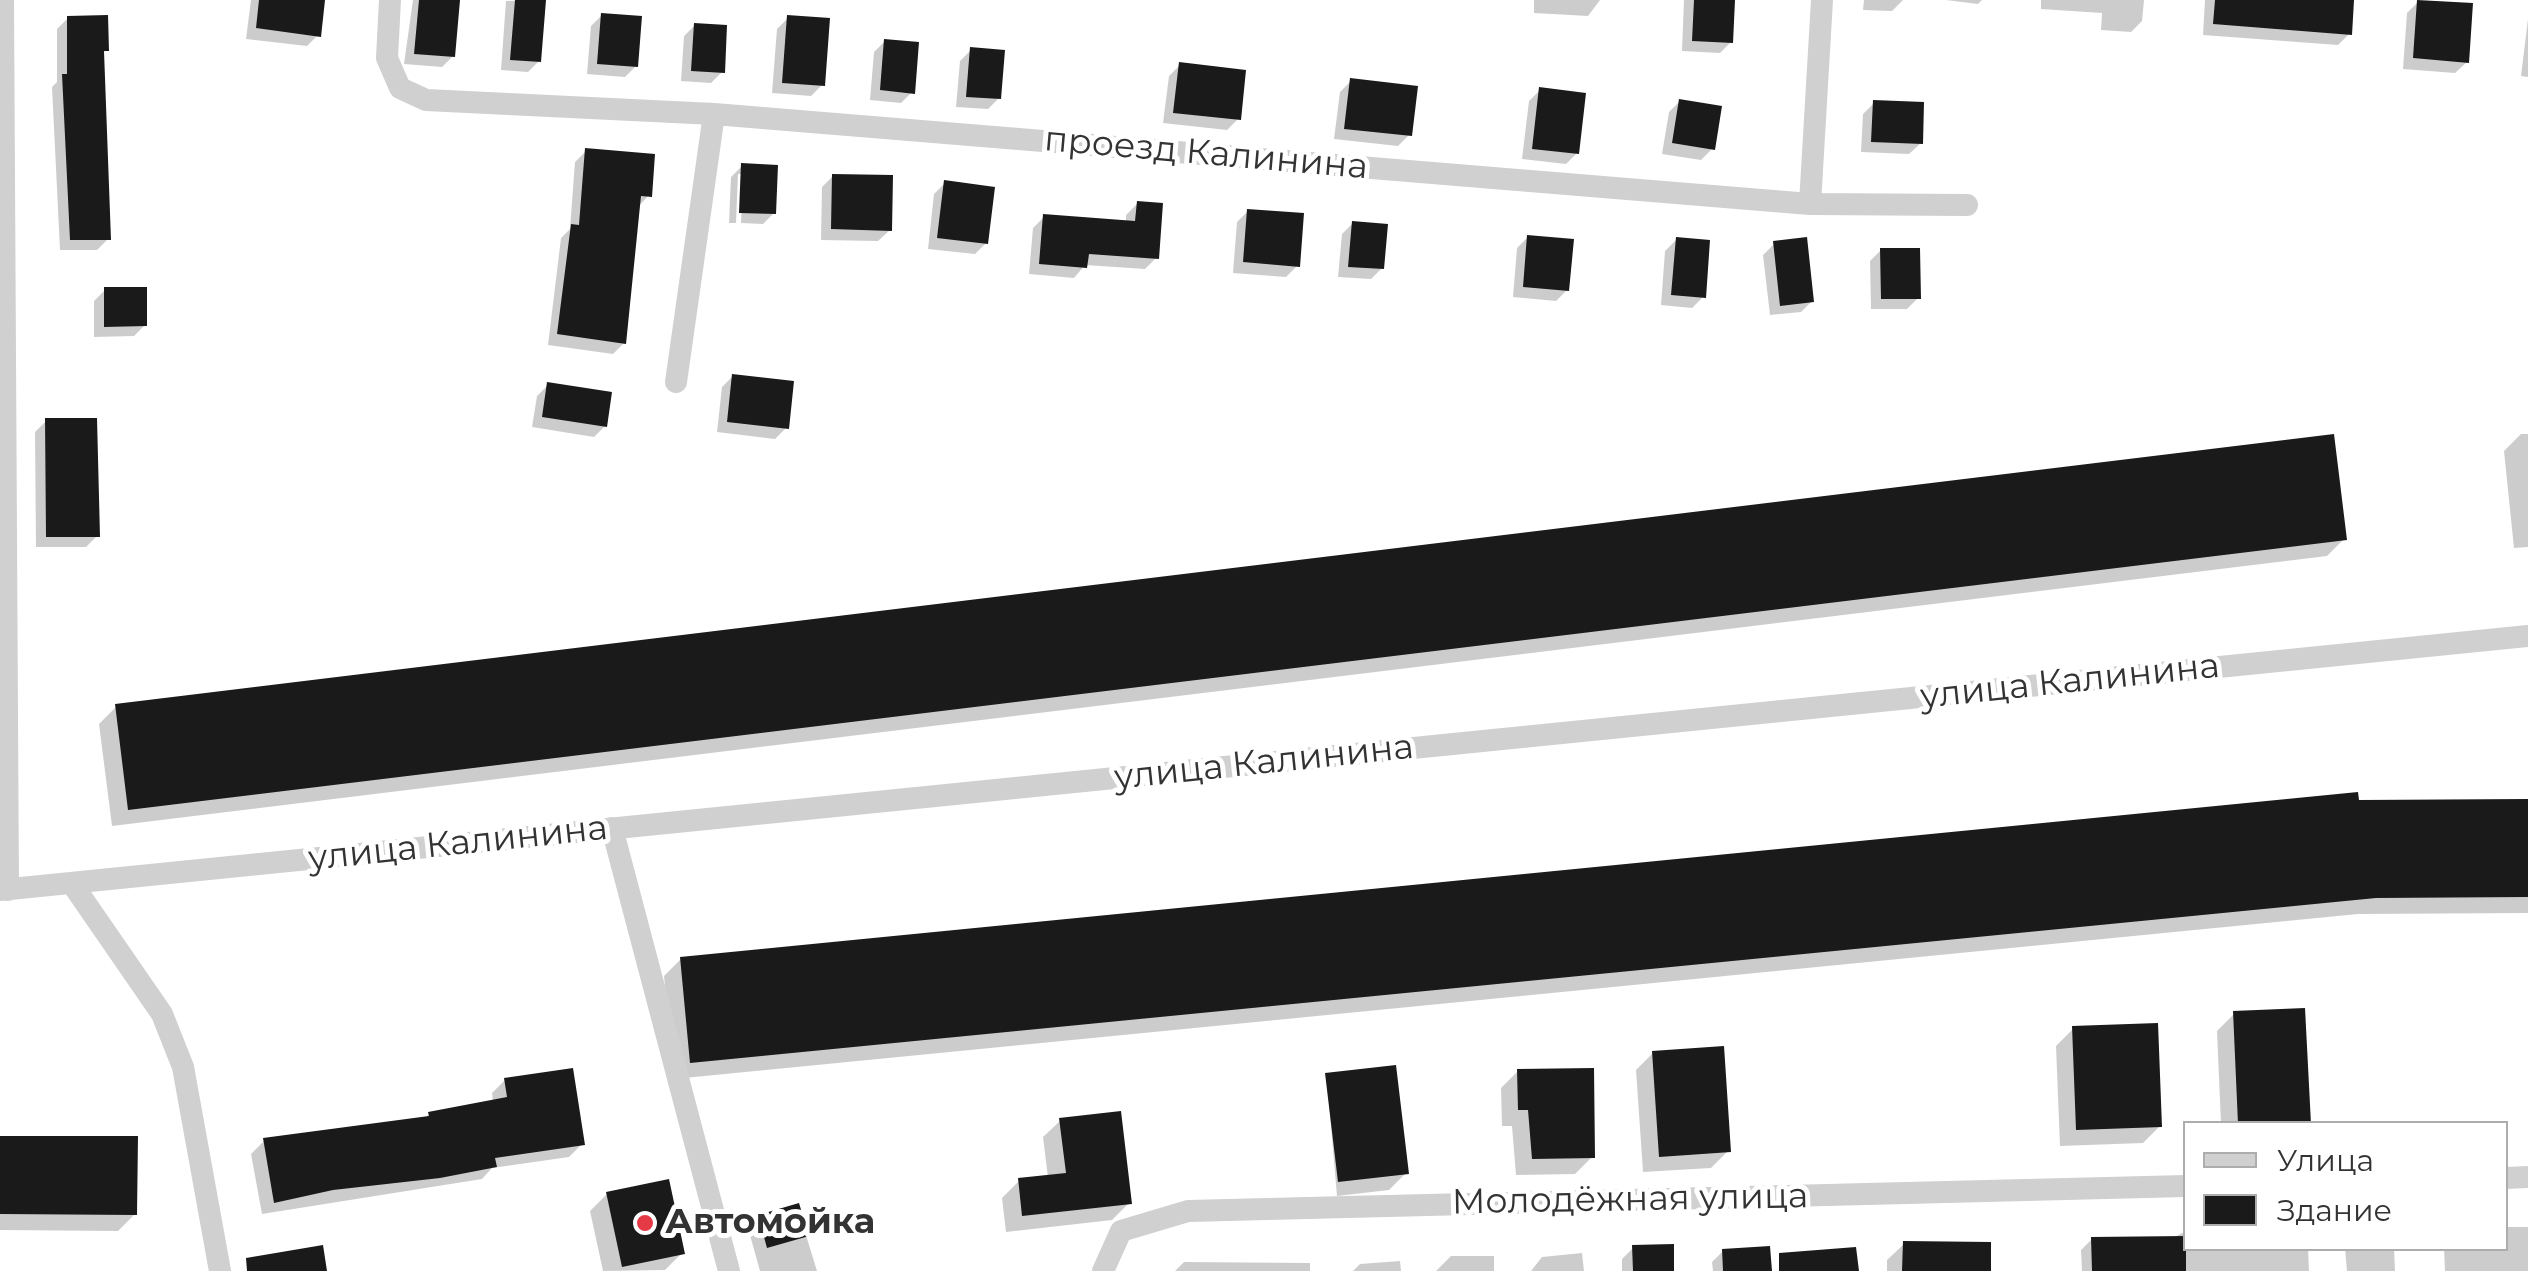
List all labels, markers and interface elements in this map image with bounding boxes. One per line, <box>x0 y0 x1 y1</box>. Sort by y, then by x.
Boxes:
street label: проезд Калинина <box>1043 119 1369 189</box>
street label: улица Калинина <box>1918 645 2222 719</box>
street label: улица Калинина <box>1112 726 1416 800</box>
street label: улица Калинина <box>306 807 610 881</box>
legend <box>2183 1121 2508 1251</box>
text: Улица <box>2277 1142 2374 1179</box>
street label: Молодёжная улица <box>1451 1176 1809 1224</box>
text: Здание <box>2277 1192 2392 1229</box>
place label: Автомойка <box>665 1202 875 1244</box>
marker: Автомойка <box>634 1212 656 1234</box>

